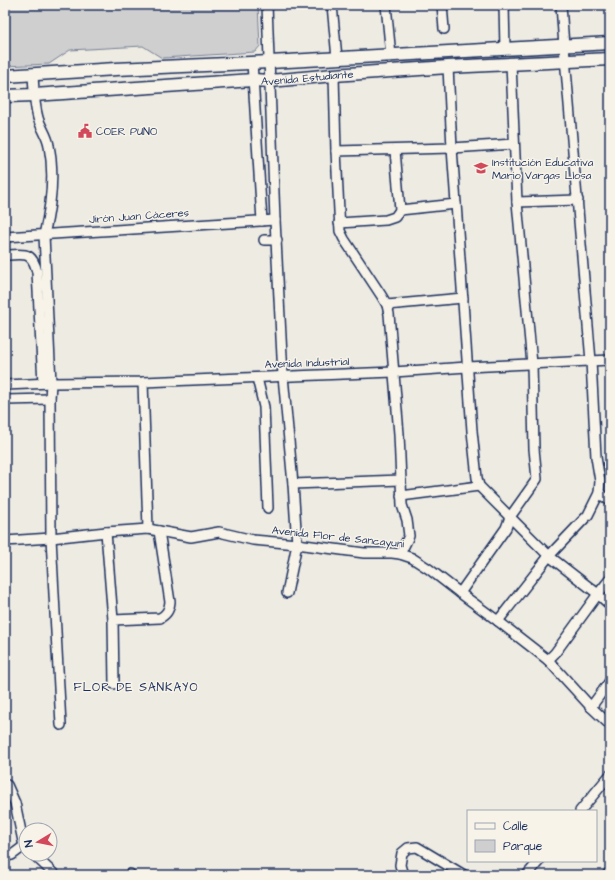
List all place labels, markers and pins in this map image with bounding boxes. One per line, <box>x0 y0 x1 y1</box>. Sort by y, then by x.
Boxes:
public building icon: COER PUNO <box>77 123 93 139</box>
place label: COER PUNO <box>96 124 158 139</box>
place label: Institución Educativa Mario Vargas Llosa <box>492 155 594 184</box>
school or university icon: Institución Educativa Mario Vargas Llosa <box>473 160 489 176</box>

